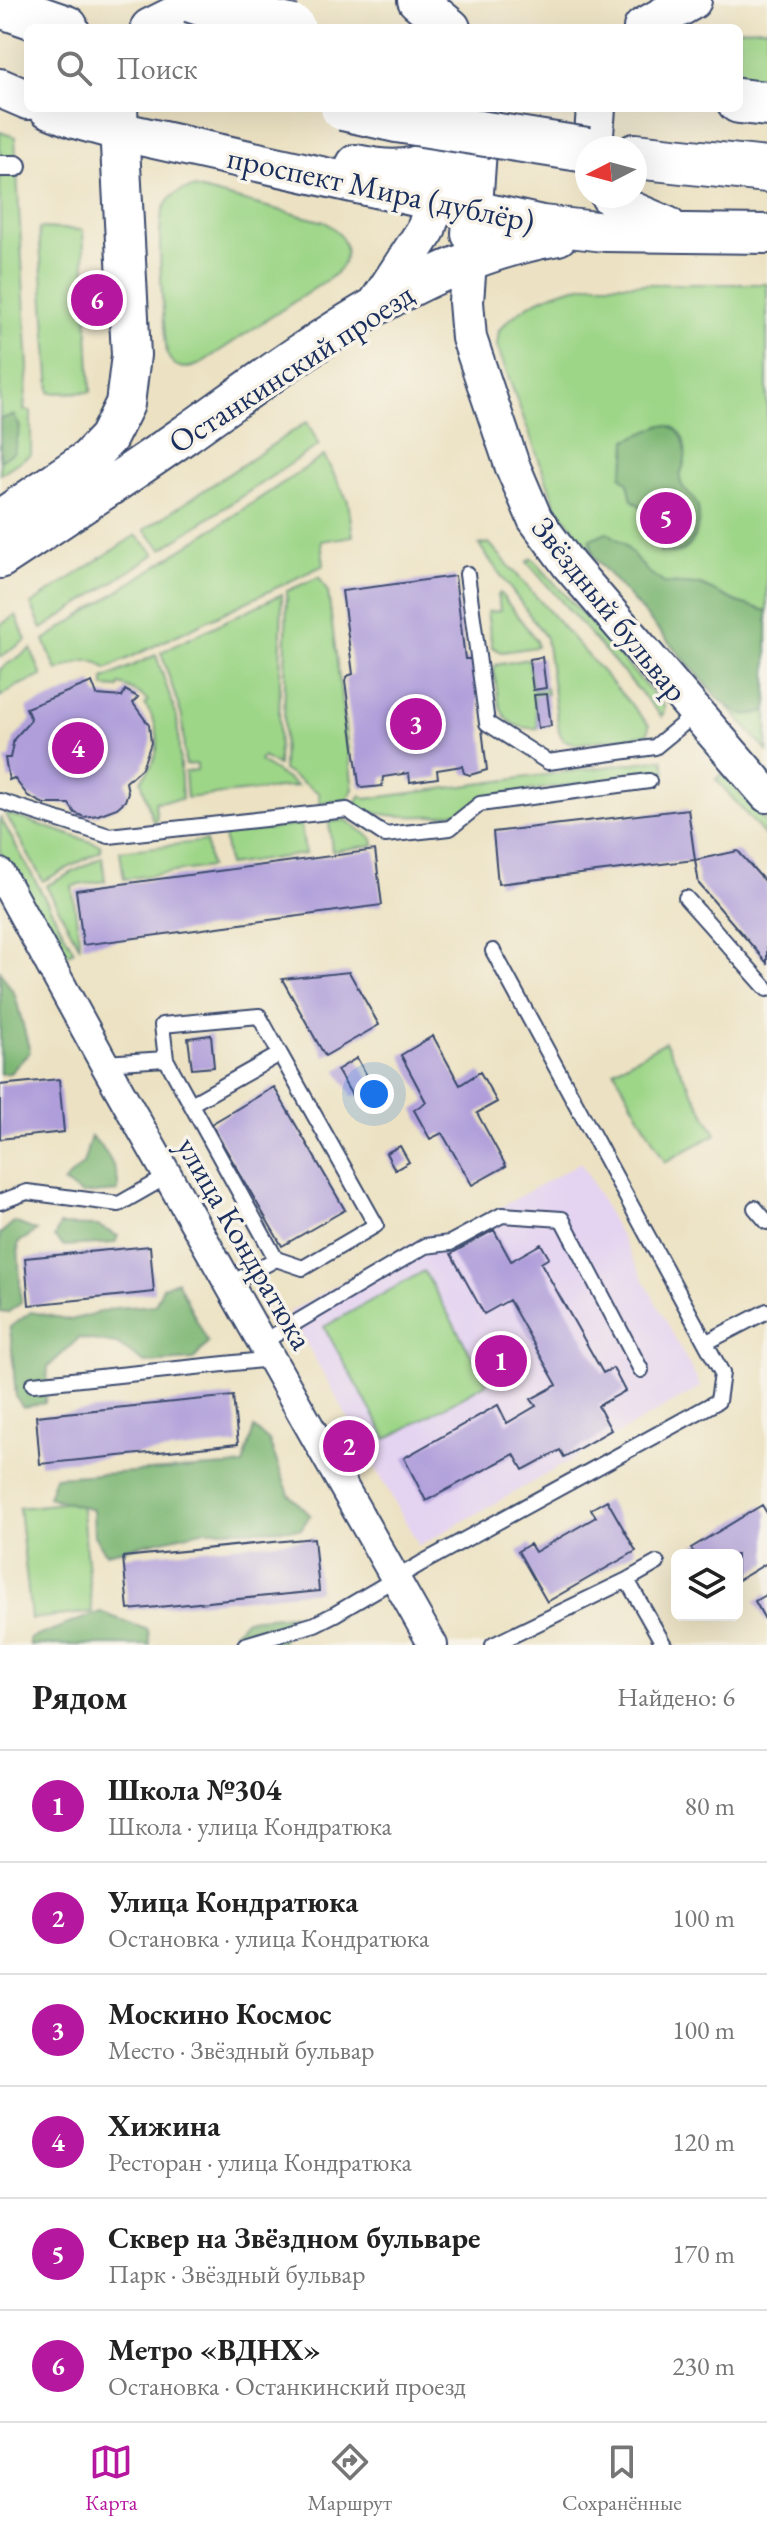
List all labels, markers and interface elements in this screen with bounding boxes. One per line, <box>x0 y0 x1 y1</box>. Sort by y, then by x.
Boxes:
search box <box>24 24 743 112</box>
icon: search <box>52 46 96 90</box>
text: Поиск <box>116 49 198 88</box>
street label: проспект Мира (дублёр) <box>224 136 538 242</box>
north arrow <box>575 136 647 208</box>
pin: 6 <box>71 270 123 330</box>
street label: Останкинский проезд <box>160 273 422 463</box>
pin: 5 <box>640 488 692 548</box>
street label: Звёздный бульвар <box>522 508 698 710</box>
pin: 3 <box>390 694 442 754</box>
pin: 4 <box>52 718 104 778</box>
your location <box>354 1074 394 1114</box>
street label: улица Кондратюка <box>167 1129 323 1357</box>
pin: 1 <box>475 1331 527 1391</box>
pin: 2 <box>323 1416 375 1476</box>
map controls <box>671 1549 743 1621</box>
button: layers <box>671 1549 743 1621</box>
text: Рядом <box>32 1675 127 1719</box>
text: Найдено: 6 <box>617 1680 735 1714</box>
text: Школа №304 <box>108 1770 281 1809</box>
text: 1 <box>51 1789 65 1823</box>
text: 80 m <box>685 1789 735 1823</box>
text: Школа · улица Кондратюка <box>108 1809 392 1843</box>
text: Улица Кондратюка <box>108 1882 358 1921</box>
text: 2 <box>51 1901 65 1935</box>
text: 100 m <box>672 1901 735 1935</box>
text: Остановка · улица Кондратюка <box>108 1921 429 1955</box>
text: Москино Космос <box>108 1994 332 2033</box>
text: 3 <box>51 2013 65 2047</box>
text: 100 m <box>672 2013 735 2047</box>
text: Место · Звёздный бульвар <box>108 2033 375 2067</box>
text: Хижина <box>108 2106 220 2145</box>
text: 4 <box>51 2125 65 2159</box>
text: 120 m <box>672 2125 735 2159</box>
text: Ресторан · улица Кондратюка <box>108 2145 412 2179</box>
text: Сквер на Звёздном бульваре <box>108 2218 480 2257</box>
text: 5 <box>51 2237 65 2271</box>
text: 170 m <box>672 2237 735 2271</box>
text: Парк · Звёздный бульвар <box>108 2257 365 2291</box>
text: Метро «ВДНХ» <box>108 2330 321 2369</box>
text: 6 <box>51 2349 65 2383</box>
text: 230 m <box>672 2349 735 2383</box>
text: Остановка · Останкинский проезд <box>108 2369 466 2403</box>
tab: Карта <box>85 2440 138 2517</box>
tab: Маршрут <box>308 2440 392 2517</box>
tab: Сохранённые <box>562 2440 682 2517</box>

